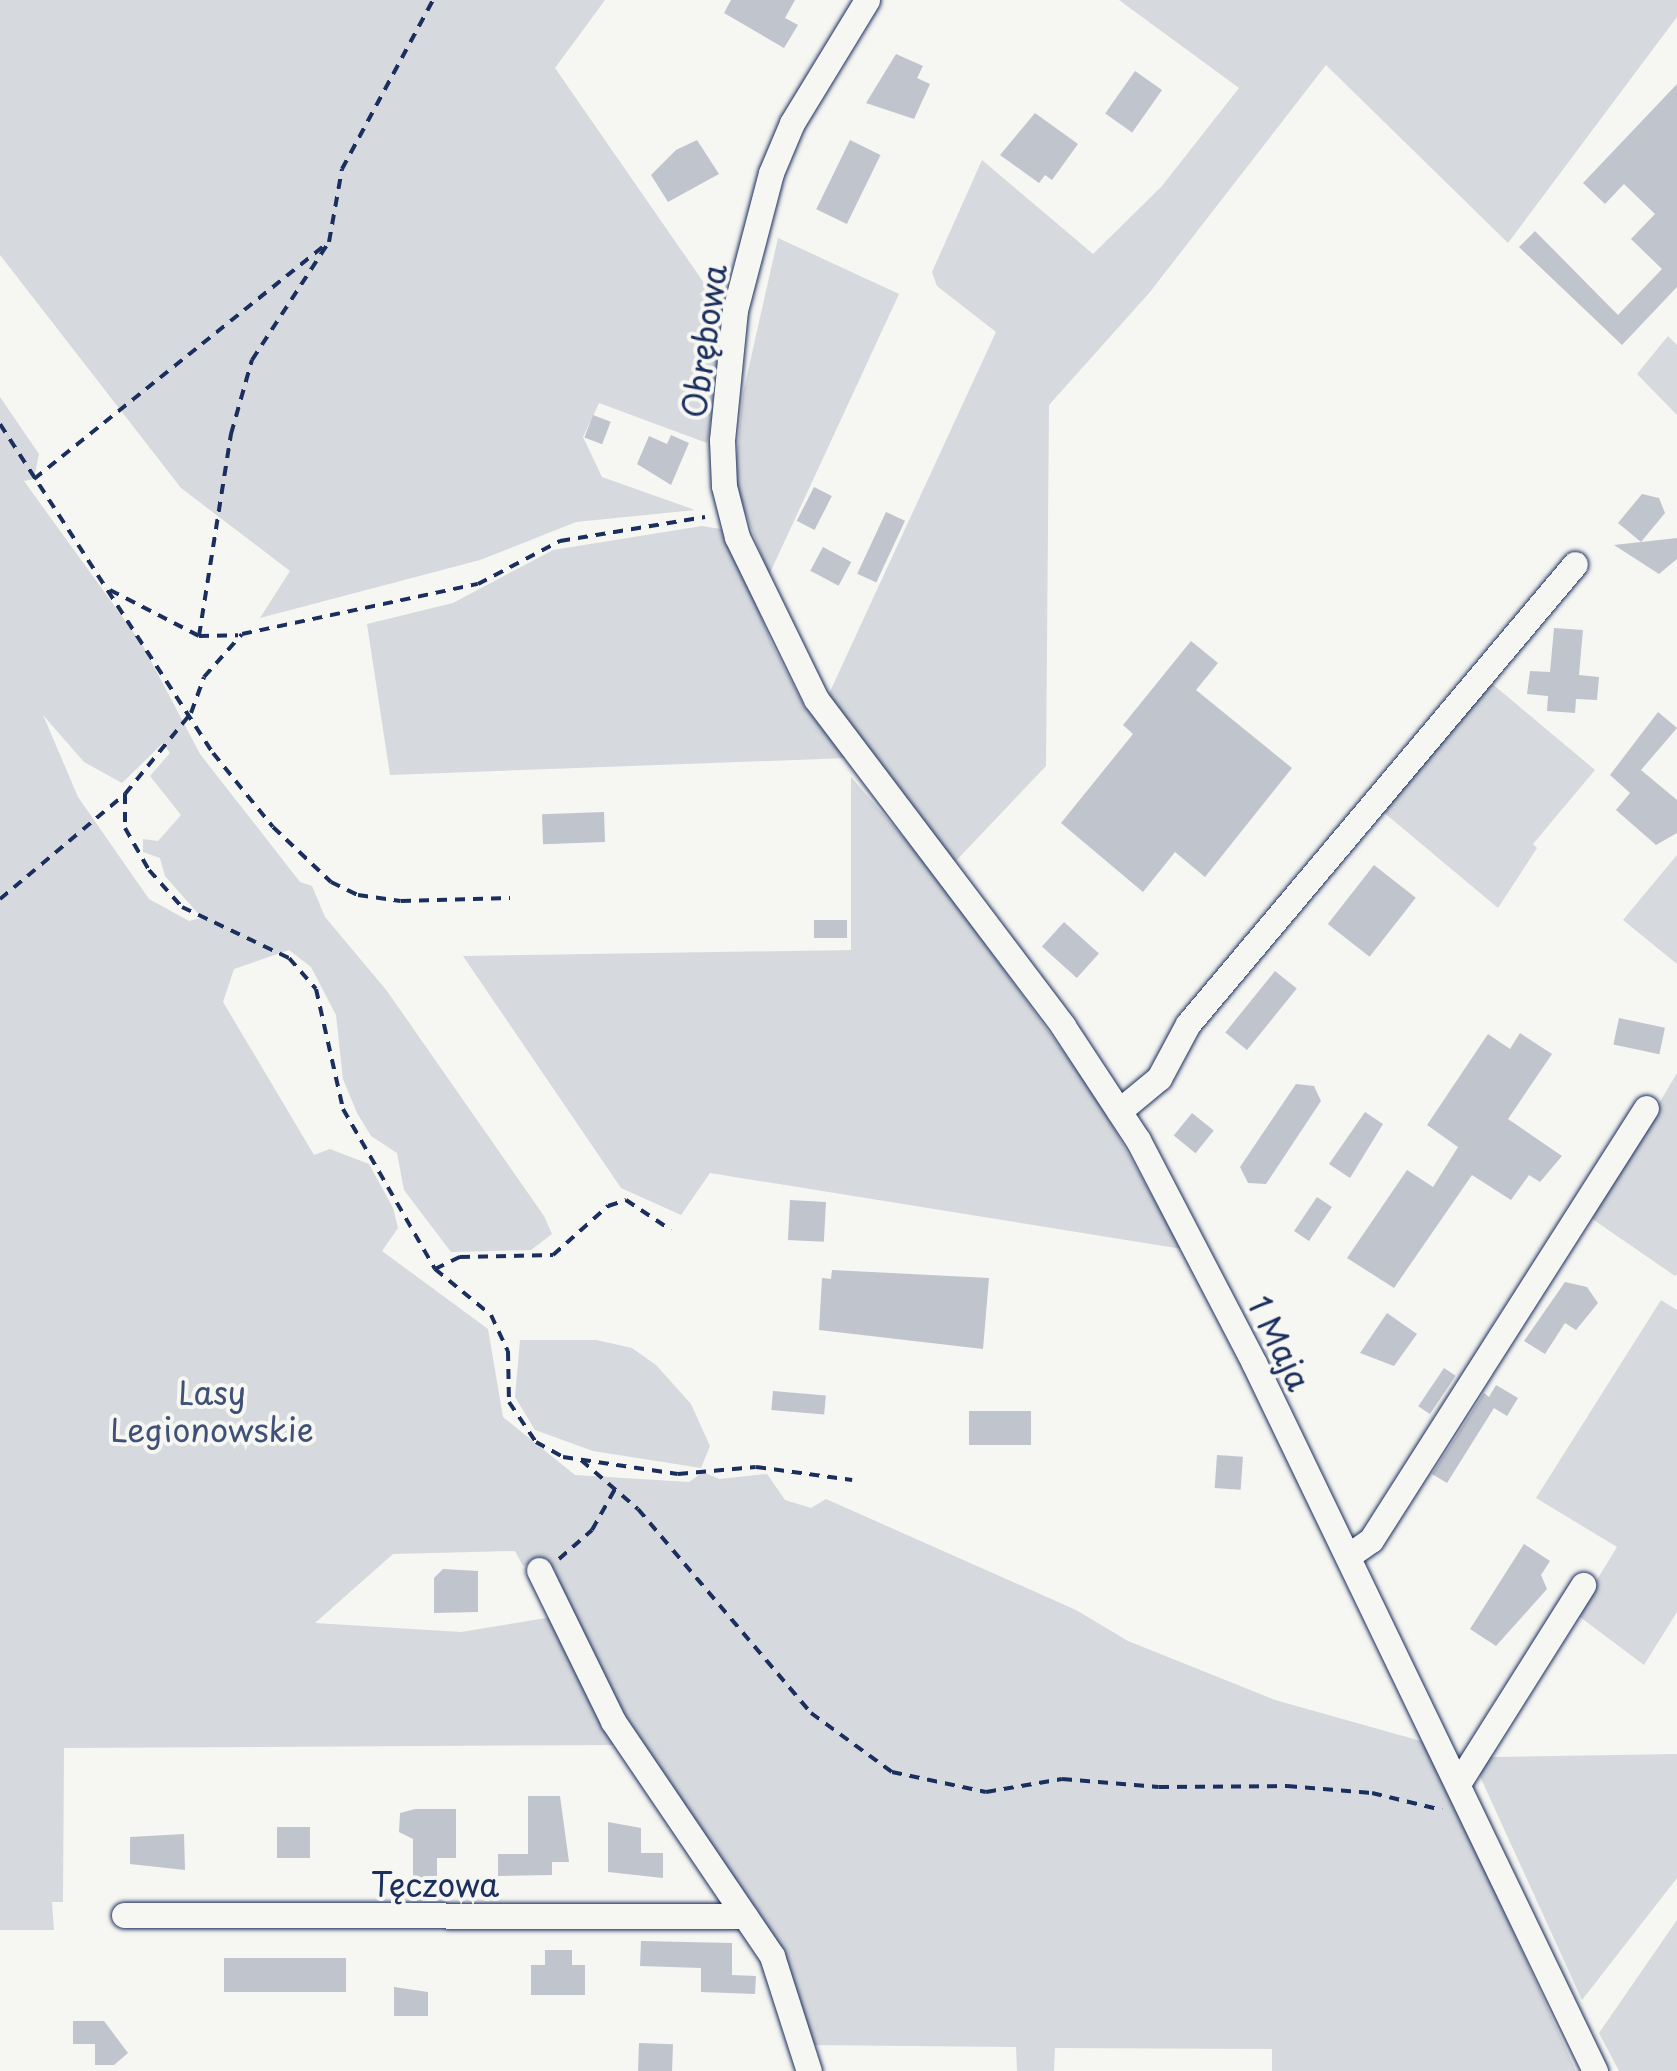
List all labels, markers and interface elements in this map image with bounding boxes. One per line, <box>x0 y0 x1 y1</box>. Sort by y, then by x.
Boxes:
street label: Obrębowa <box>674 262 734 420</box>
street label: 1 Maja <box>1240 1288 1320 1398</box>
park label: Lasy Legionowskie <box>110 1374 314 1449</box>
street label: Tęczowa <box>371 1865 499 1903</box>

